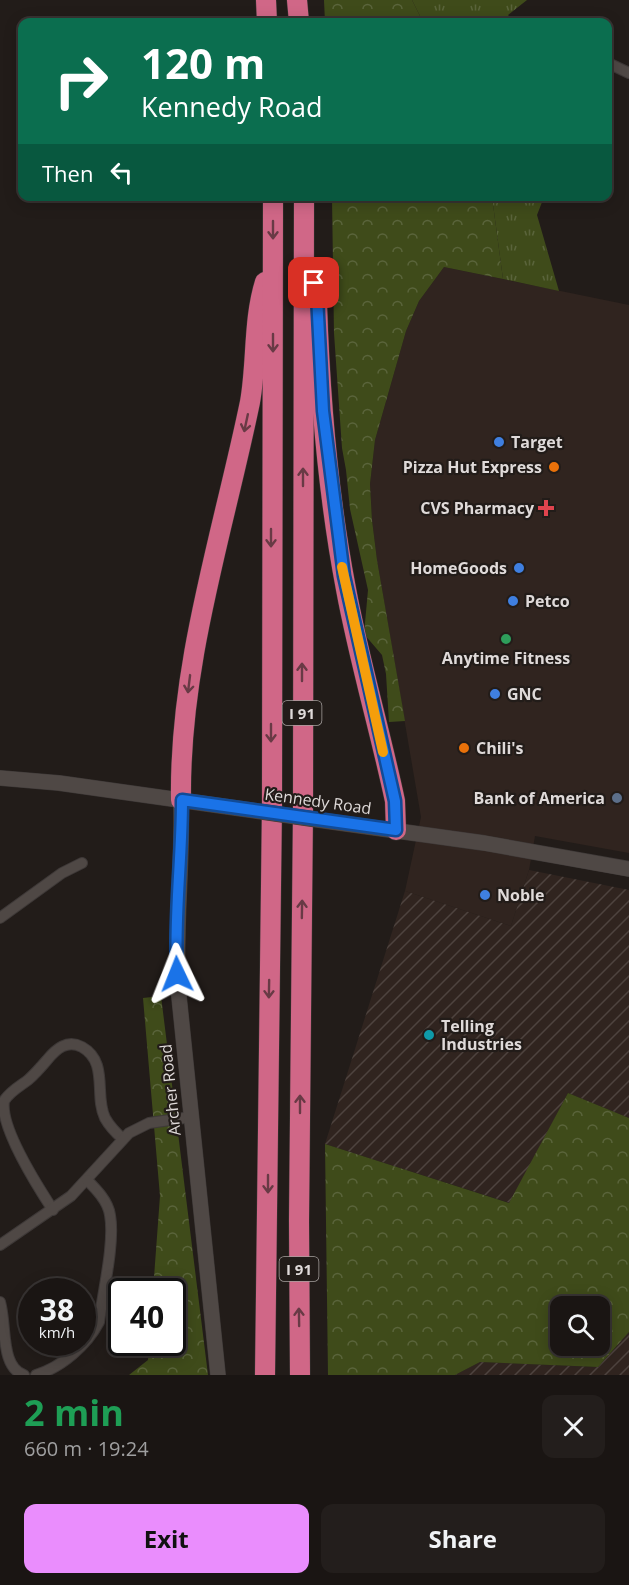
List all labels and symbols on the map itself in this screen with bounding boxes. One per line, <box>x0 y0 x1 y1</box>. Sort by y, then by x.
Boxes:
one-way arrow <box>267 219 279 239</box>
pin <box>288 257 339 308</box>
one-way arrow <box>267 332 279 352</box>
one-way arrow <box>239 414 251 433</box>
place label: Target <box>511 431 563 453</box>
marker: Target <box>492 435 506 449</box>
place label: Pizza Hut Express <box>403 456 542 478</box>
marker: Pizza Hut Express <box>547 460 561 474</box>
one-way arrow <box>297 467 309 487</box>
place label: CVS Pharmacy <box>420 497 535 519</box>
marker: CVS Pharmacy <box>539 501 553 515</box>
one-way arrow <box>266 527 277 547</box>
place label: HomeGoods <box>410 557 507 579</box>
marker: HomeGoods <box>512 561 526 575</box>
place label: Petco <box>525 590 570 612</box>
marker: Petco <box>506 594 520 608</box>
marker: Anytime Fitness <box>499 632 513 646</box>
place label: Anytime Fitness <box>442 647 570 669</box>
one-way arrow <box>297 662 308 682</box>
one-way arrow <box>183 674 194 694</box>
place label: GNC <box>507 683 542 705</box>
marker: GNC <box>488 687 502 701</box>
road number: I 91 <box>282 701 322 725</box>
one-way arrow <box>265 722 277 742</box>
place label: Chili's <box>476 737 524 759</box>
marker: Chili's <box>457 741 471 755</box>
street label: Kennedy Road <box>263 783 373 819</box>
place label: Bank of America <box>473 787 605 809</box>
marker: Bank of America <box>610 791 624 805</box>
place label: Noble <box>497 884 544 906</box>
marker: Noble <box>478 888 492 902</box>
one-way arrow <box>296 899 307 919</box>
position arrow <box>145 942 209 1006</box>
one-way arrow <box>263 978 275 998</box>
place label: Telling Industries <box>441 1015 522 1055</box>
marker: Telling Industries <box>422 1028 436 1042</box>
street label: Archer Road <box>154 1043 186 1137</box>
one-way arrow <box>294 1094 306 1114</box>
one-way arrow <box>262 1173 274 1193</box>
road number: I 91 <box>280 1257 318 1281</box>
speed limit sign: 40 <box>108 1278 186 1356</box>
one-way arrow <box>293 1307 305 1327</box>

